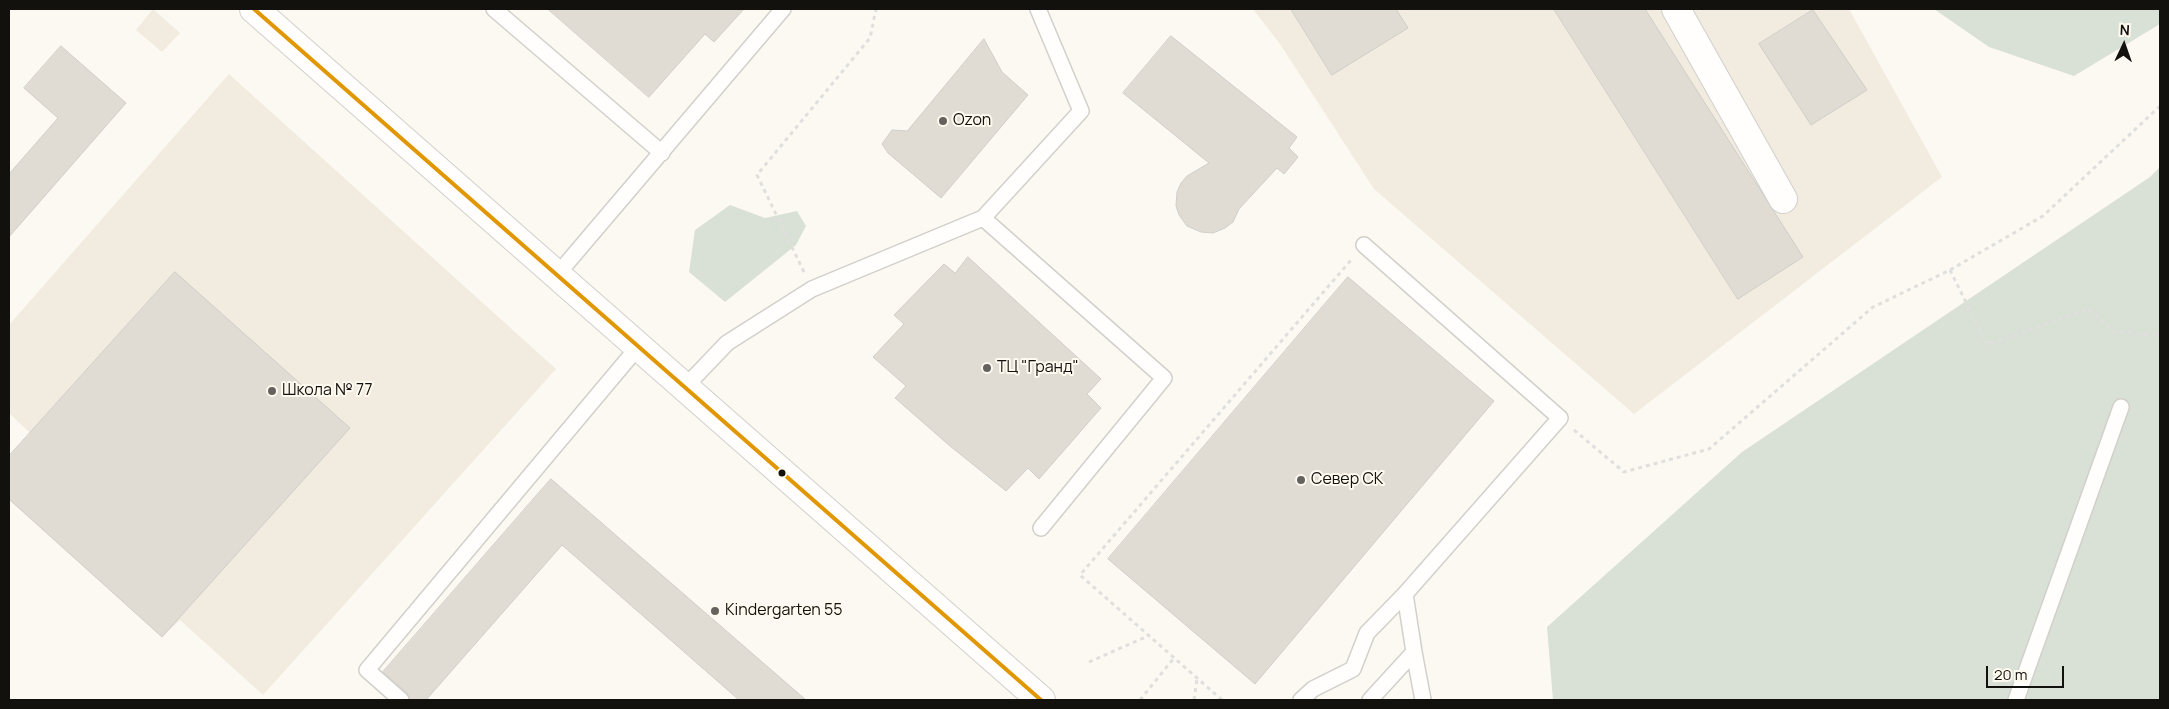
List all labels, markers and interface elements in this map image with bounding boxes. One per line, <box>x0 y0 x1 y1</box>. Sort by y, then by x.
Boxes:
north arrow <box>2099 20 2149 70</box>
text: N <box>2119 20 2130 39</box>
place label: Ozon <box>953 111 991 131</box>
marker: Ozon <box>937 115 949 127</box>
place label: ТЦ "Гранд" <box>997 358 1079 378</box>
marker: ТЦ "Гранд" <box>981 362 993 374</box>
place label: Школа № 77 <box>282 381 372 401</box>
marker: Школа № 77 <box>266 385 278 397</box>
unlabelled marker <box>777 468 787 478</box>
place label: Север СК <box>1311 470 1383 490</box>
marker: Север СК <box>1295 474 1307 486</box>
place label: Kindergarten 55 <box>725 601 842 621</box>
marker: Kindergarten 55 <box>709 605 721 617</box>
scale bar <box>1989 656 2066 688</box>
text: 20 m <box>1994 664 2027 685</box>

